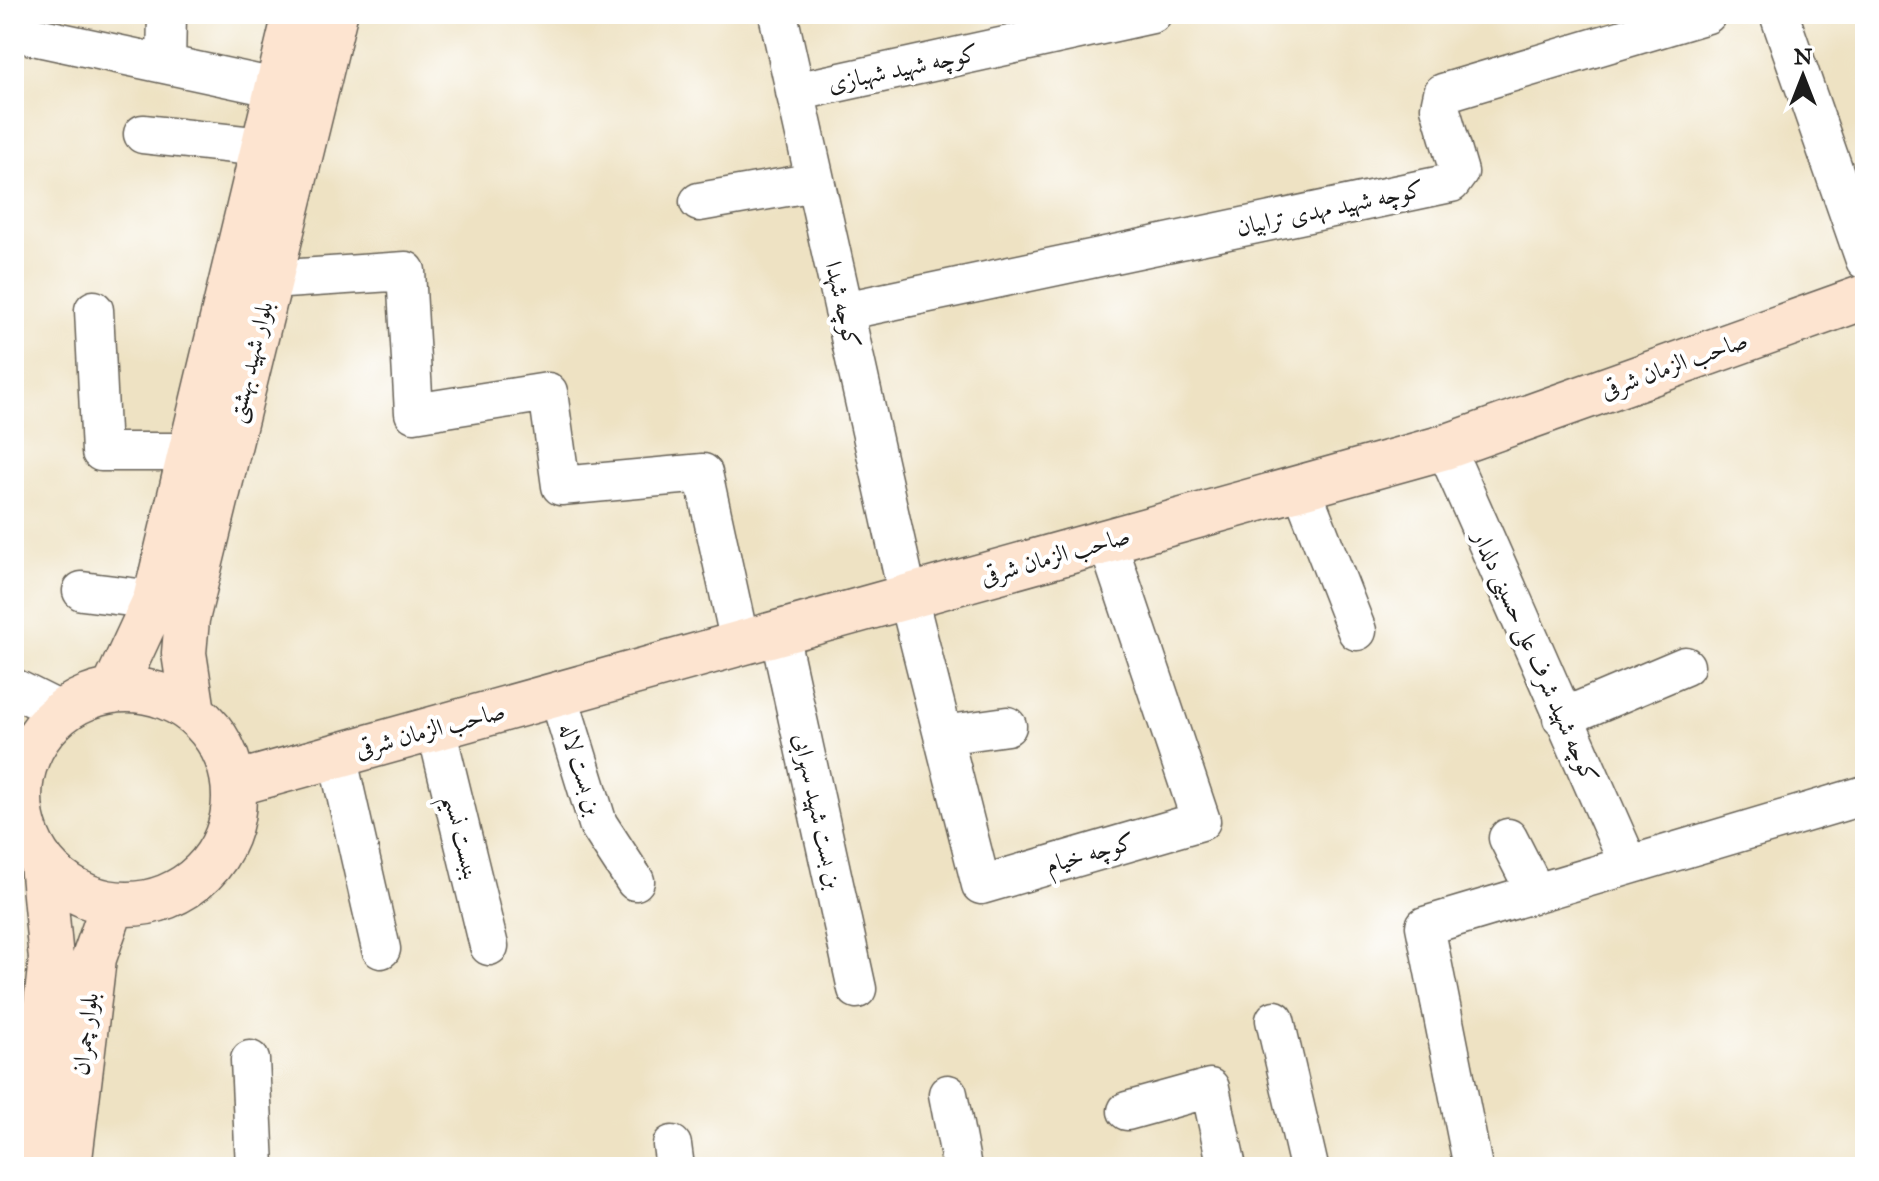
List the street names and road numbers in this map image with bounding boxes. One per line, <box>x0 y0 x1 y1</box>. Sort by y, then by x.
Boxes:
street label: کوچه شهید شهبازی <box>825 37 981 101</box>
street label: کوچه شهید مهدی ترابیان <box>1233 173 1427 244</box>
street label: کوچه شهدا <box>816 258 868 352</box>
street label: بلوار شهید بهشتی <box>220 298 281 426</box>
street label: صاحب الزمان شرقی <box>1596 325 1752 406</box>
street label: صاحب الزمان شرقی <box>977 520 1133 593</box>
street label: کوچه شهید شرف علی حسینی دلدار <box>1464 524 1605 789</box>
street label: صاحب الزمان شرقی <box>352 696 509 765</box>
street label: بن بست لاله <box>553 719 609 819</box>
street label: بن بست شهید سهرابی <box>785 730 849 893</box>
street label: بنبست نسیم <box>428 791 487 885</box>
street label: کوچه خیام <box>1042 826 1139 886</box>
street label: بلوار چمران <box>65 991 105 1077</box>

